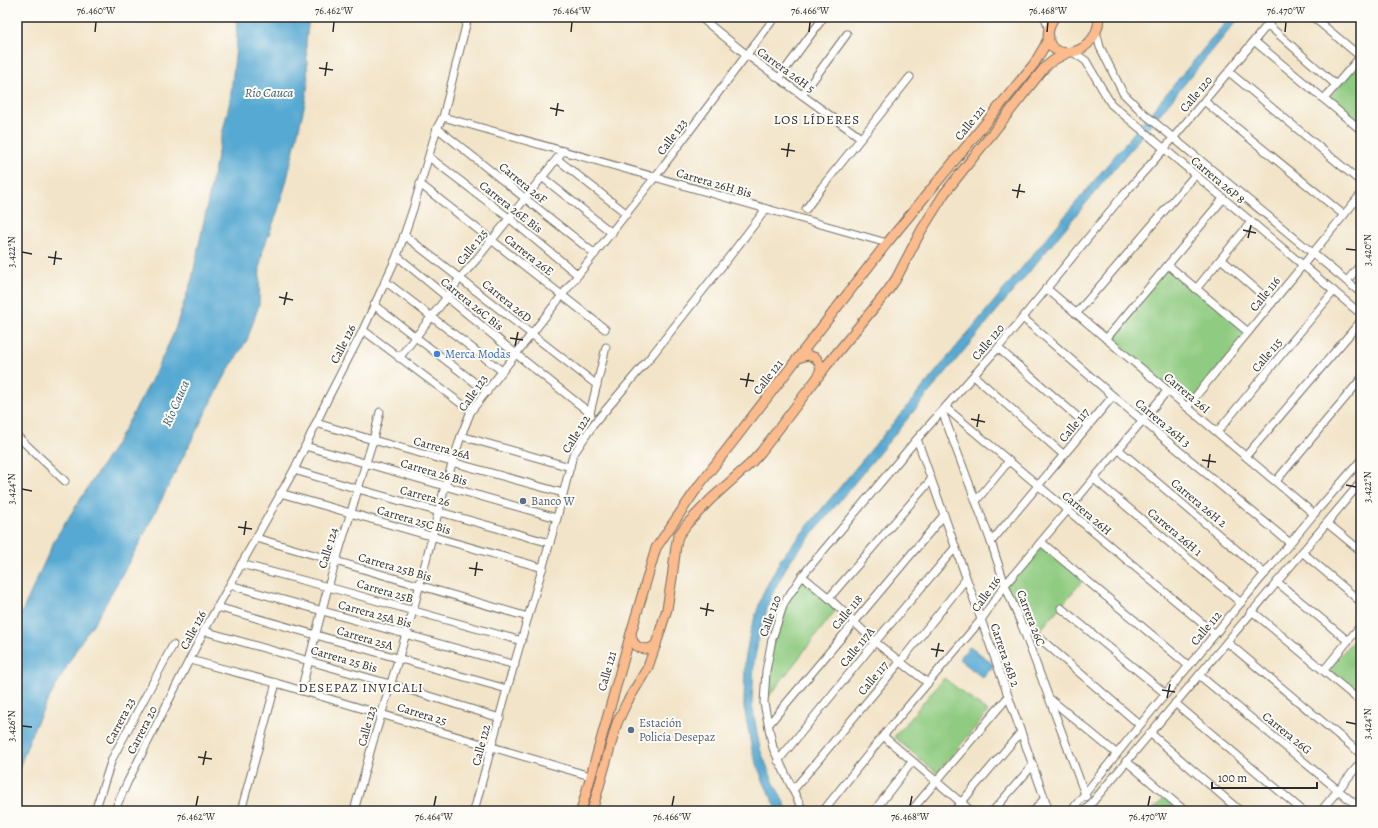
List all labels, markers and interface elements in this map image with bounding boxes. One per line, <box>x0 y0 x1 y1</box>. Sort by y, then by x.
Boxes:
text: 76.460°W <box>77 4 116 17</box>
text: 76.462°W <box>315 4 354 17</box>
text: 76.464°W <box>553 4 592 17</box>
text: 76.466°W <box>791 4 830 17</box>
text: 76.468°W <box>1029 4 1068 17</box>
text: 76.470°W <box>1267 4 1306 17</box>
street label: Carrera 26H 5 <box>754 44 818 96</box>
street label: Calle 120 <box>1176 72 1216 116</box>
water label: Río Cauca <box>245 84 293 101</box>
street label: Calle 121 <box>951 102 989 144</box>
district label: LOS LÍDERES <box>774 111 860 128</box>
street label: Calle 123 <box>653 116 691 158</box>
street label: Carrera 26P 8 <box>1188 153 1249 207</box>
street label: Carrera 26F <box>496 159 550 207</box>
street label: Carrera 26H Bis <box>674 165 754 201</box>
street label: Carrera 26E Bis <box>476 177 546 237</box>
street label: Calle 125 <box>453 226 491 268</box>
street label: Carrera 26E <box>501 231 557 279</box>
text: 3.420°N <box>1361 234 1374 266</box>
text: 3.422°N <box>5 236 18 268</box>
street label: Calle 116 <box>1246 273 1284 315</box>
street label: Carrera 26C Bis <box>437 274 507 334</box>
street label: Carrera 26D <box>479 276 535 326</box>
street label: Calle 120 <box>968 320 1008 364</box>
street label: Calle 126 <box>326 321 360 366</box>
street label: Calle 115 <box>1248 335 1286 375</box>
place label: Merca Modas <box>445 346 511 362</box>
marker: Merca Modas <box>432 349 442 359</box>
street label: Calle 121 <box>749 356 787 398</box>
street label: Carrera 26I <box>1161 369 1213 417</box>
street label: Calle 123 <box>455 371 491 415</box>
water label: Río Cauca <box>158 378 193 429</box>
street label: Carrera 26H 3 <box>1132 395 1194 451</box>
street label: Calle 117 <box>1055 404 1094 445</box>
street label: Calle 122 <box>558 412 594 456</box>
street label: Carrera 26A <box>412 433 473 464</box>
street label: Carrera 26 Bis <box>399 455 469 489</box>
text: 3.422°N <box>1361 471 1374 503</box>
text: 3.424°N <box>5 473 18 505</box>
street label: Carrera 26H 2 <box>1168 475 1231 531</box>
street label: Carrera 26 <box>398 482 452 510</box>
street label: Carrera 26H <box>1059 487 1115 539</box>
place label: Banco W <box>531 493 576 509</box>
marker: Banco W <box>518 496 528 506</box>
street label: Carrera 25C Bis <box>375 502 453 538</box>
street label: Carrera 26H 1 <box>1144 504 1206 560</box>
street label: Calle 124 <box>314 525 342 570</box>
street label: Carrera 25B Bis <box>356 549 434 585</box>
street label: Calle 116 <box>968 573 1005 615</box>
street label: Carrera 25B <box>355 575 415 607</box>
street label: Carrera 26C <box>1013 588 1049 648</box>
street label: Calle 118 <box>828 591 866 633</box>
street label: Calle 120 <box>755 593 785 639</box>
street label: Carrera 25A Bis <box>336 597 414 632</box>
street label: Calle 126 <box>176 607 210 652</box>
street label: Calle 112 <box>1187 607 1225 649</box>
street label: Carrera 26B 2 <box>987 621 1023 689</box>
street label: Carrera 25A <box>335 622 396 654</box>
street label: Calle 117A <box>836 623 879 670</box>
street label: Carrera 25 Bis <box>309 642 379 676</box>
street label: Calle 121 <box>594 649 620 693</box>
street label: Calle 117 <box>854 657 893 698</box>
district label: DESEPAZ INVICALI <box>298 679 424 696</box>
street label: Carrera 23 <box>101 695 139 747</box>
street label: Carrera 25 <box>395 699 449 729</box>
street label: Carrera 20 <box>123 703 161 757</box>
street label: Calle 123 <box>354 704 380 748</box>
street label: Carrera 26G <box>1259 708 1315 758</box>
text: 3.424°N <box>1361 708 1374 740</box>
text: 3.426°N <box>5 710 18 742</box>
place label: Estación Policía Desepaz <box>639 715 715 745</box>
street label: Calle 122 <box>468 722 494 767</box>
marker: Estación Policía Desepaz <box>626 725 636 735</box>
scale bar <box>1212 764 1317 790</box>
text: 100 m <box>1218 770 1247 786</box>
text: 76.462°W <box>177 810 216 823</box>
text: 76.464°W <box>415 810 454 823</box>
text: 76.466°W <box>653 810 692 823</box>
text: 76.468°W <box>891 810 930 823</box>
text: 76.470°W <box>1129 810 1168 823</box>

